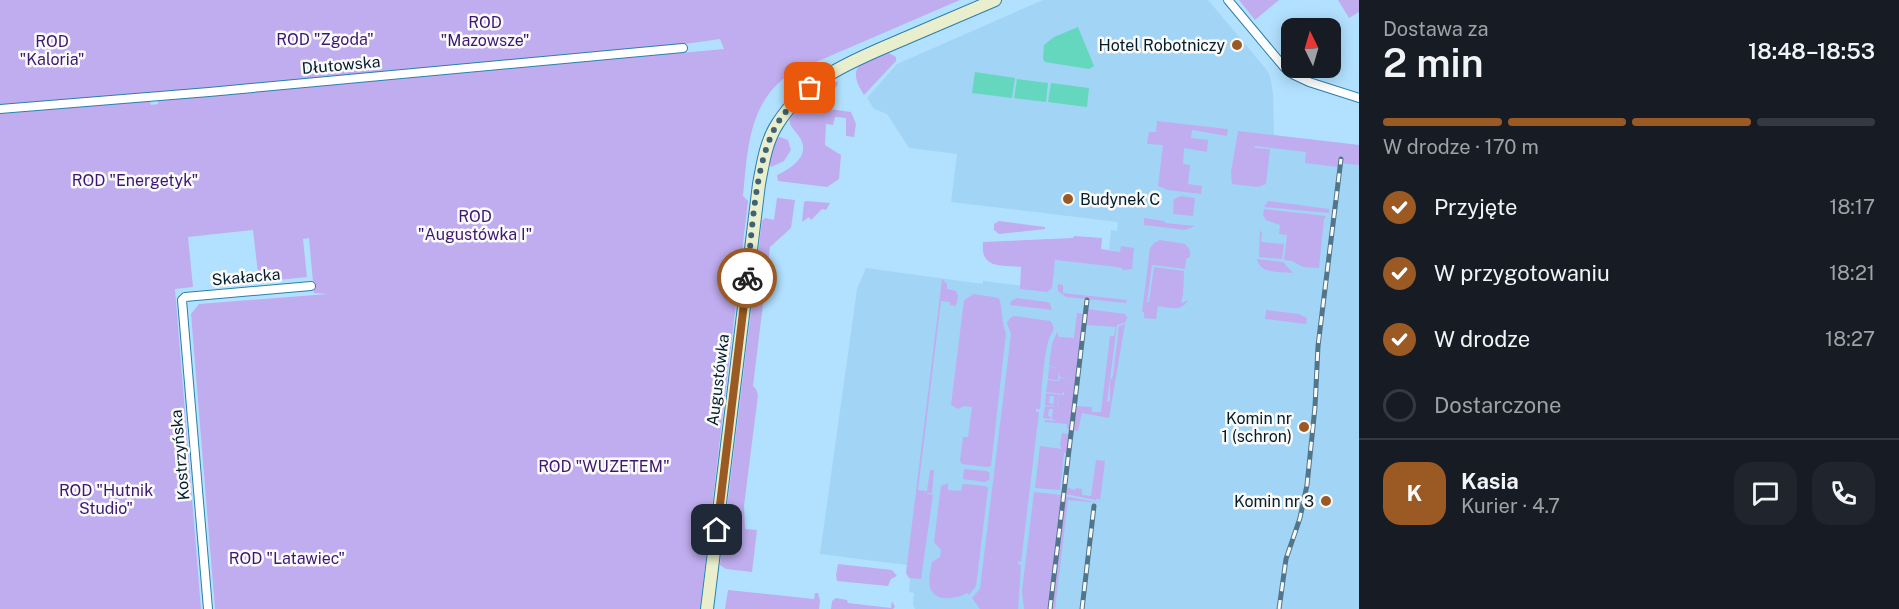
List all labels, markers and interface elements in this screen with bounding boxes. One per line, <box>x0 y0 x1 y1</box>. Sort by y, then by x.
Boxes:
park label: ROD "Mazowsze" <box>440 13 530 50</box>
text: Dostawa za <box>1383 17 1489 41</box>
north arrow <box>1281 18 1341 78</box>
map controls <box>1281 18 1341 78</box>
park label: ROD "Zgoda" <box>276 30 374 49</box>
park label: ROD "Kaloria" <box>20 32 84 69</box>
place label: Hotel Robotniczy <box>1098 36 1225 55</box>
marker: Hotel Robotniczy <box>1230 38 1244 52</box>
text: 18:48–18:53 <box>1748 38 1875 64</box>
text: 2 min <box>1383 40 1484 86</box>
street label: Dłutowska <box>301 52 381 78</box>
pin <box>784 62 835 113</box>
icon: bag <box>793 71 826 104</box>
text: W drodze · 170 m <box>1383 135 1539 159</box>
park label: ROD "Energetyk" <box>72 171 198 190</box>
place label: Budynek C <box>1080 190 1160 209</box>
icon: check <box>1383 191 1416 224</box>
marker: Budynek C <box>1061 192 1075 206</box>
text: Przyjęte <box>1434 194 1517 220</box>
text: 18:17 <box>1829 195 1875 219</box>
park label: ROD "Augustówka I" <box>418 207 532 244</box>
courier <box>717 248 777 308</box>
icon: check <box>1383 257 1416 290</box>
text: W przygotowaniu <box>1434 260 1610 286</box>
text: 18:21 <box>1829 261 1875 285</box>
icon: bike <box>731 262 764 295</box>
street label: Skałacka <box>211 265 281 289</box>
icon: check <box>1383 323 1416 356</box>
text: W drodze <box>1434 326 1530 352</box>
text: 18:27 <box>1825 327 1875 351</box>
street label: Augustówka <box>703 333 733 427</box>
text: Dostarczone <box>1434 392 1561 418</box>
street label: Kostrzyńska <box>167 409 193 501</box>
place label: Komin nr 1 (schron) <box>1221 409 1292 446</box>
marker: Komin nr 1 (schron) <box>1297 420 1311 434</box>
park label: ROD "WUZETEM" <box>538 457 670 476</box>
button: chat <box>1734 462 1797 525</box>
button: phone <box>1812 462 1875 525</box>
text: Kasia <box>1461 468 1519 494</box>
text: K <box>1407 480 1422 506</box>
park label: ROD "Hutnik Studio" <box>59 481 153 518</box>
place label: Komin nr 3 <box>1234 492 1314 511</box>
marker: Komin nr 3 <box>1319 494 1333 508</box>
text: Kurier · 4.7 <box>1461 494 1560 518</box>
pin <box>691 504 742 555</box>
icon: home <box>700 513 733 546</box>
park label: ROD "Latawiec" <box>229 549 345 568</box>

